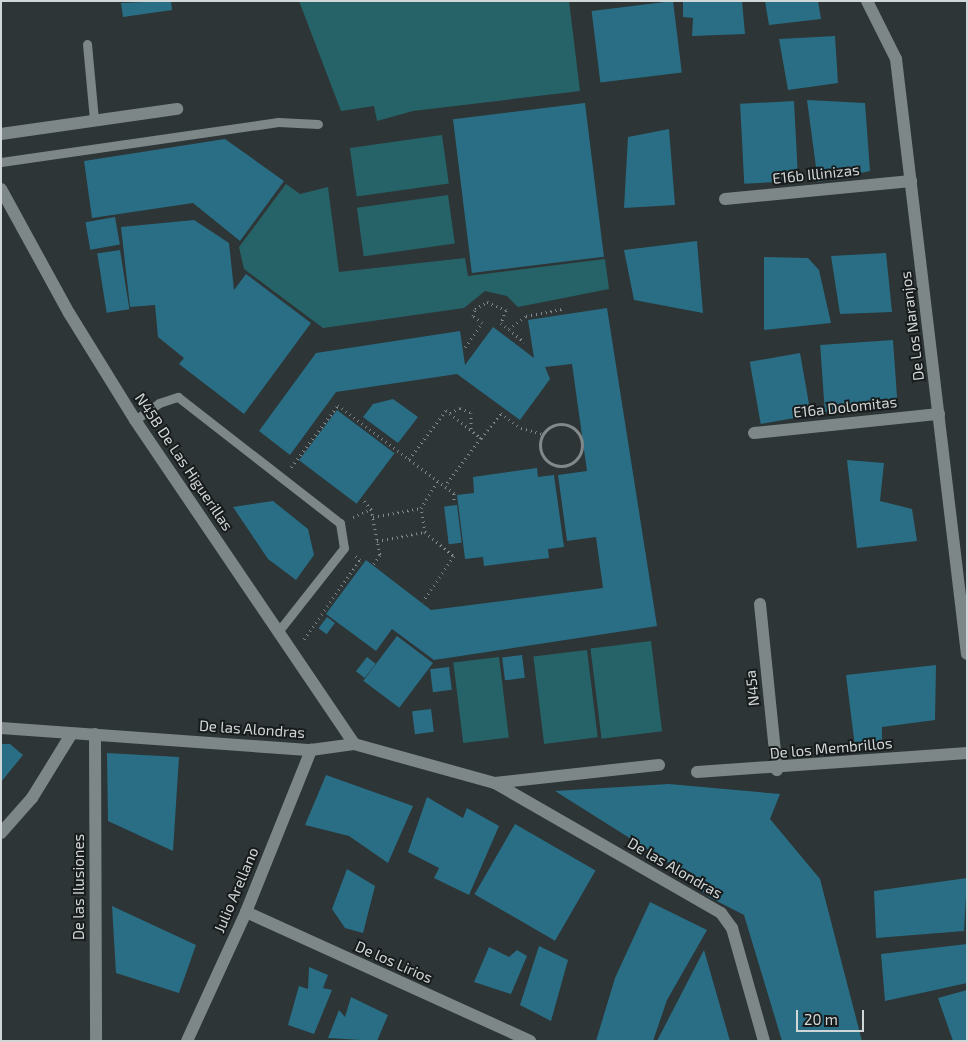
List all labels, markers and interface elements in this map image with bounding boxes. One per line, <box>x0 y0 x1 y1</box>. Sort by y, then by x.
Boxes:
street label: E16b Illinizas <box>772 160 860 188</box>
street label: De Los Naranjos <box>896 270 928 382</box>
street label: N45B De Las Higuerillas <box>131 390 237 534</box>
street label: E16a Dolomitas <box>792 393 898 421</box>
street label: N45a <box>741 669 763 707</box>
street label: De las Alondras <box>198 716 306 742</box>
street label: De los Membrillos <box>769 734 893 762</box>
street label: De las Ilusiones <box>70 834 88 940</box>
street label: De las Alondras <box>624 834 726 902</box>
street label: Julio Arellano <box>210 844 262 936</box>
street label: De los Lirios <box>353 937 435 987</box>
scale bar <box>798 1000 866 1032</box>
text: 20 m <box>804 1010 838 1028</box>

